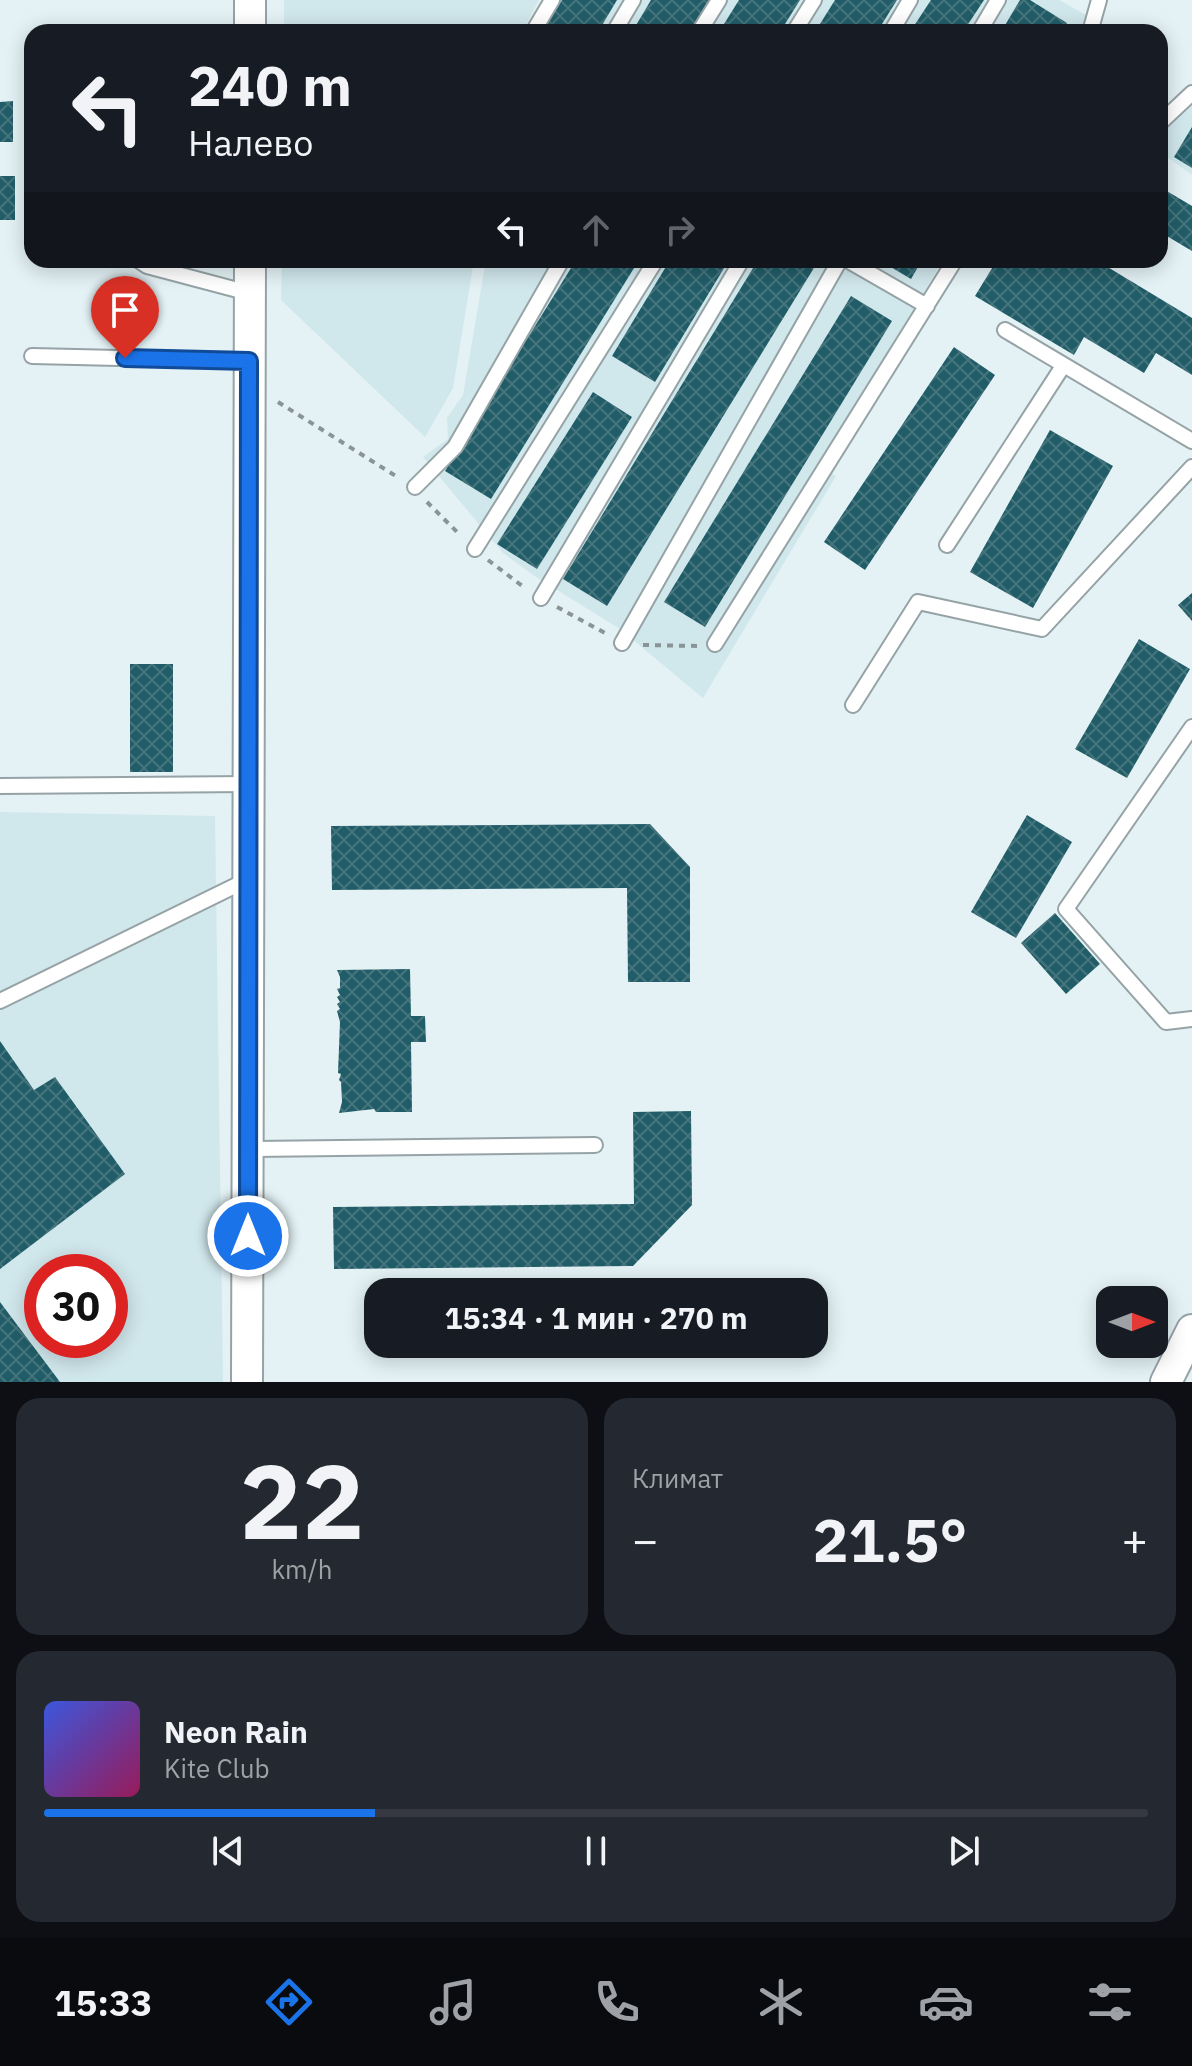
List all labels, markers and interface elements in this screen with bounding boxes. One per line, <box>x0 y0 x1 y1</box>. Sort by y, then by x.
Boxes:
text: 240 m <box>188 49 352 121</box>
icon: left <box>56 56 160 160</box>
text: Налево <box>188 119 313 166</box>
icon: left <box>490 208 534 252</box>
icon: ahead <box>574 208 618 252</box>
icon: right <box>658 208 702 252</box>
pin <box>91 276 159 358</box>
icon: arrive <box>103 288 147 332</box>
position arrow <box>206 1194 290 1278</box>
speed limit sign: 30 <box>24 1254 128 1358</box>
north arrow <box>1096 1286 1168 1358</box>
map controls <box>1096 1286 1168 1358</box>
text: 15:34 · 1 мин · 270 m <box>444 1298 748 1337</box>
text: 22 <box>240 1432 364 1568</box>
text: Климат <box>632 1461 723 1495</box>
text: 21.5° <box>813 1500 967 1579</box>
text: − <box>632 1511 658 1568</box>
text: + <box>1122 1511 1148 1568</box>
text: km/h <box>271 1552 333 1586</box>
text: Neon Rain <box>164 1712 308 1751</box>
text: Kite Club <box>164 1751 269 1785</box>
icon: previous <box>206 1829 250 1873</box>
icon: pause <box>574 1829 618 1873</box>
icon: next <box>942 1829 986 1873</box>
icon: directions <box>261 1974 317 2030</box>
icon: music <box>425 1974 481 2030</box>
icon: phone <box>589 1974 645 2030</box>
icon: climate <box>753 1974 809 2030</box>
icon: car <box>918 1974 974 2030</box>
icon: filters <box>1082 1974 1138 2030</box>
text: 15:33 <box>54 1979 152 2026</box>

